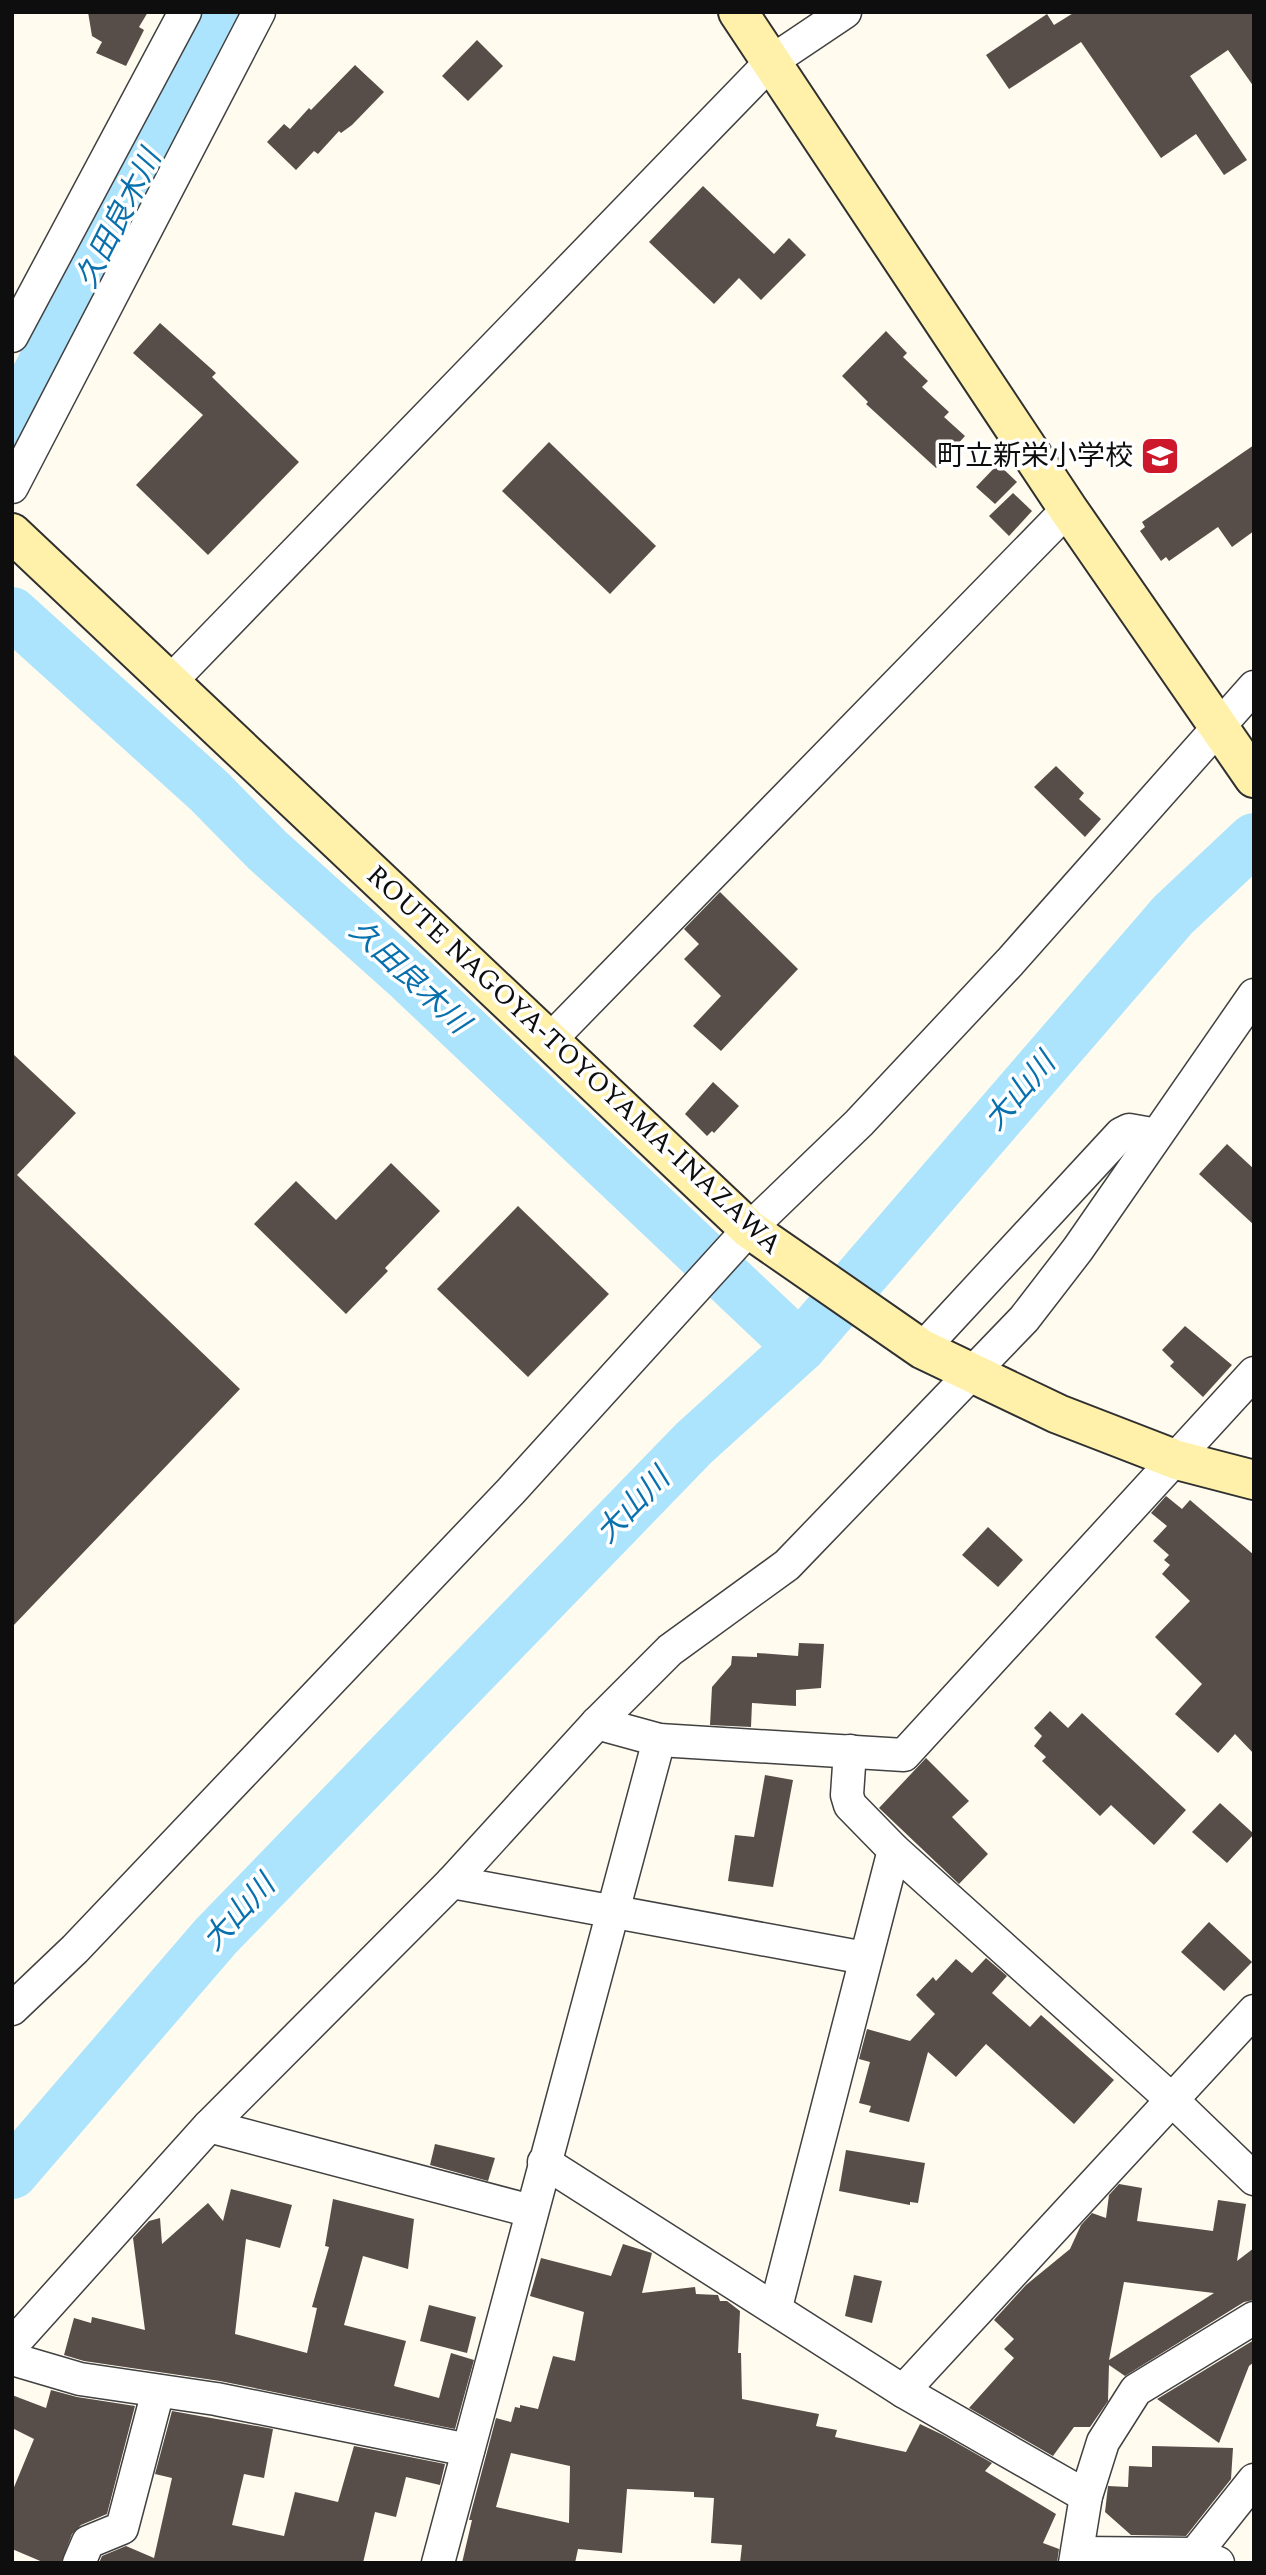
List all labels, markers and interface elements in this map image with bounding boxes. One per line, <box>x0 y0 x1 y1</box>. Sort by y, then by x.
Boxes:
water label: 久田良木川 <box>64 139 175 296</box>
place label: 町立新栄小学校 <box>937 435 1133 478</box>
school or university icon: 町立新栄小学校 <box>1139 435 1181 477</box>
street label: ROUTE NAGOYA-TOYOYAMA-INAZAWA <box>356 855 792 1265</box>
water label: 久田良木川 <box>338 909 482 1047</box>
water label: 大山川 <box>973 1041 1069 1141</box>
water label: 大山川 <box>585 1455 683 1554</box>
water label: 大山川 <box>191 1862 289 1962</box>

